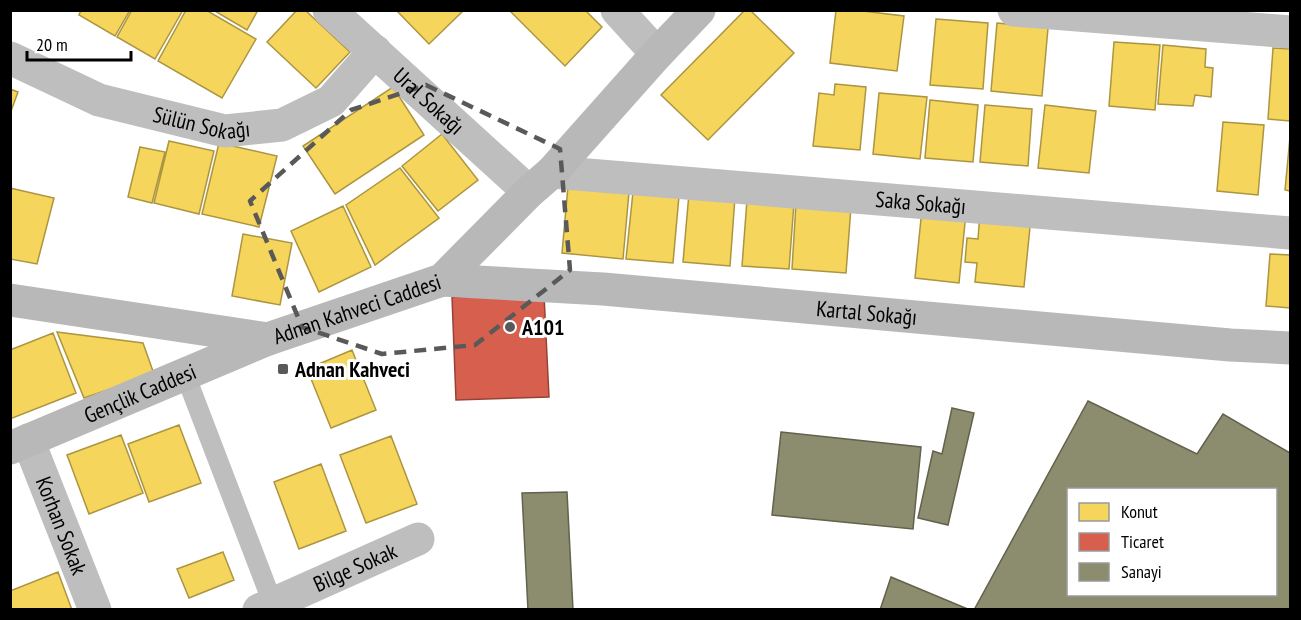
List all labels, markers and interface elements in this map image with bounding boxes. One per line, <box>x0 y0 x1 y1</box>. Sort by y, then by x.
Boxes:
scale bar <box>27 24 130 62</box>
text: 20 m <box>36 33 68 56</box>
street label: Ural Sokağı <box>387 61 470 140</box>
street label: Sülün Sokağı <box>150 100 251 145</box>
street label: Saka Sokağı <box>874 185 967 220</box>
street label: Adnan Kahveci Caddesi <box>269 267 444 350</box>
street label: Kartal Sokağı <box>815 294 918 331</box>
place label: A101 <box>521 313 565 341</box>
marker: A101 <box>503 320 517 334</box>
place label: Adnan Kahveci <box>294 355 410 383</box>
street label: Gençlik Caddesi <box>80 357 200 429</box>
marker: Adnan Kahveci <box>276 362 290 376</box>
street label: Korhan Sokak <box>30 472 94 579</box>
legend <box>1067 488 1277 596</box>
text: Konut <box>1121 500 1158 523</box>
text: Ticaret <box>1121 530 1164 553</box>
street label: Bilge Sokak <box>309 536 401 598</box>
text: Sanayi <box>1121 560 1162 583</box>

